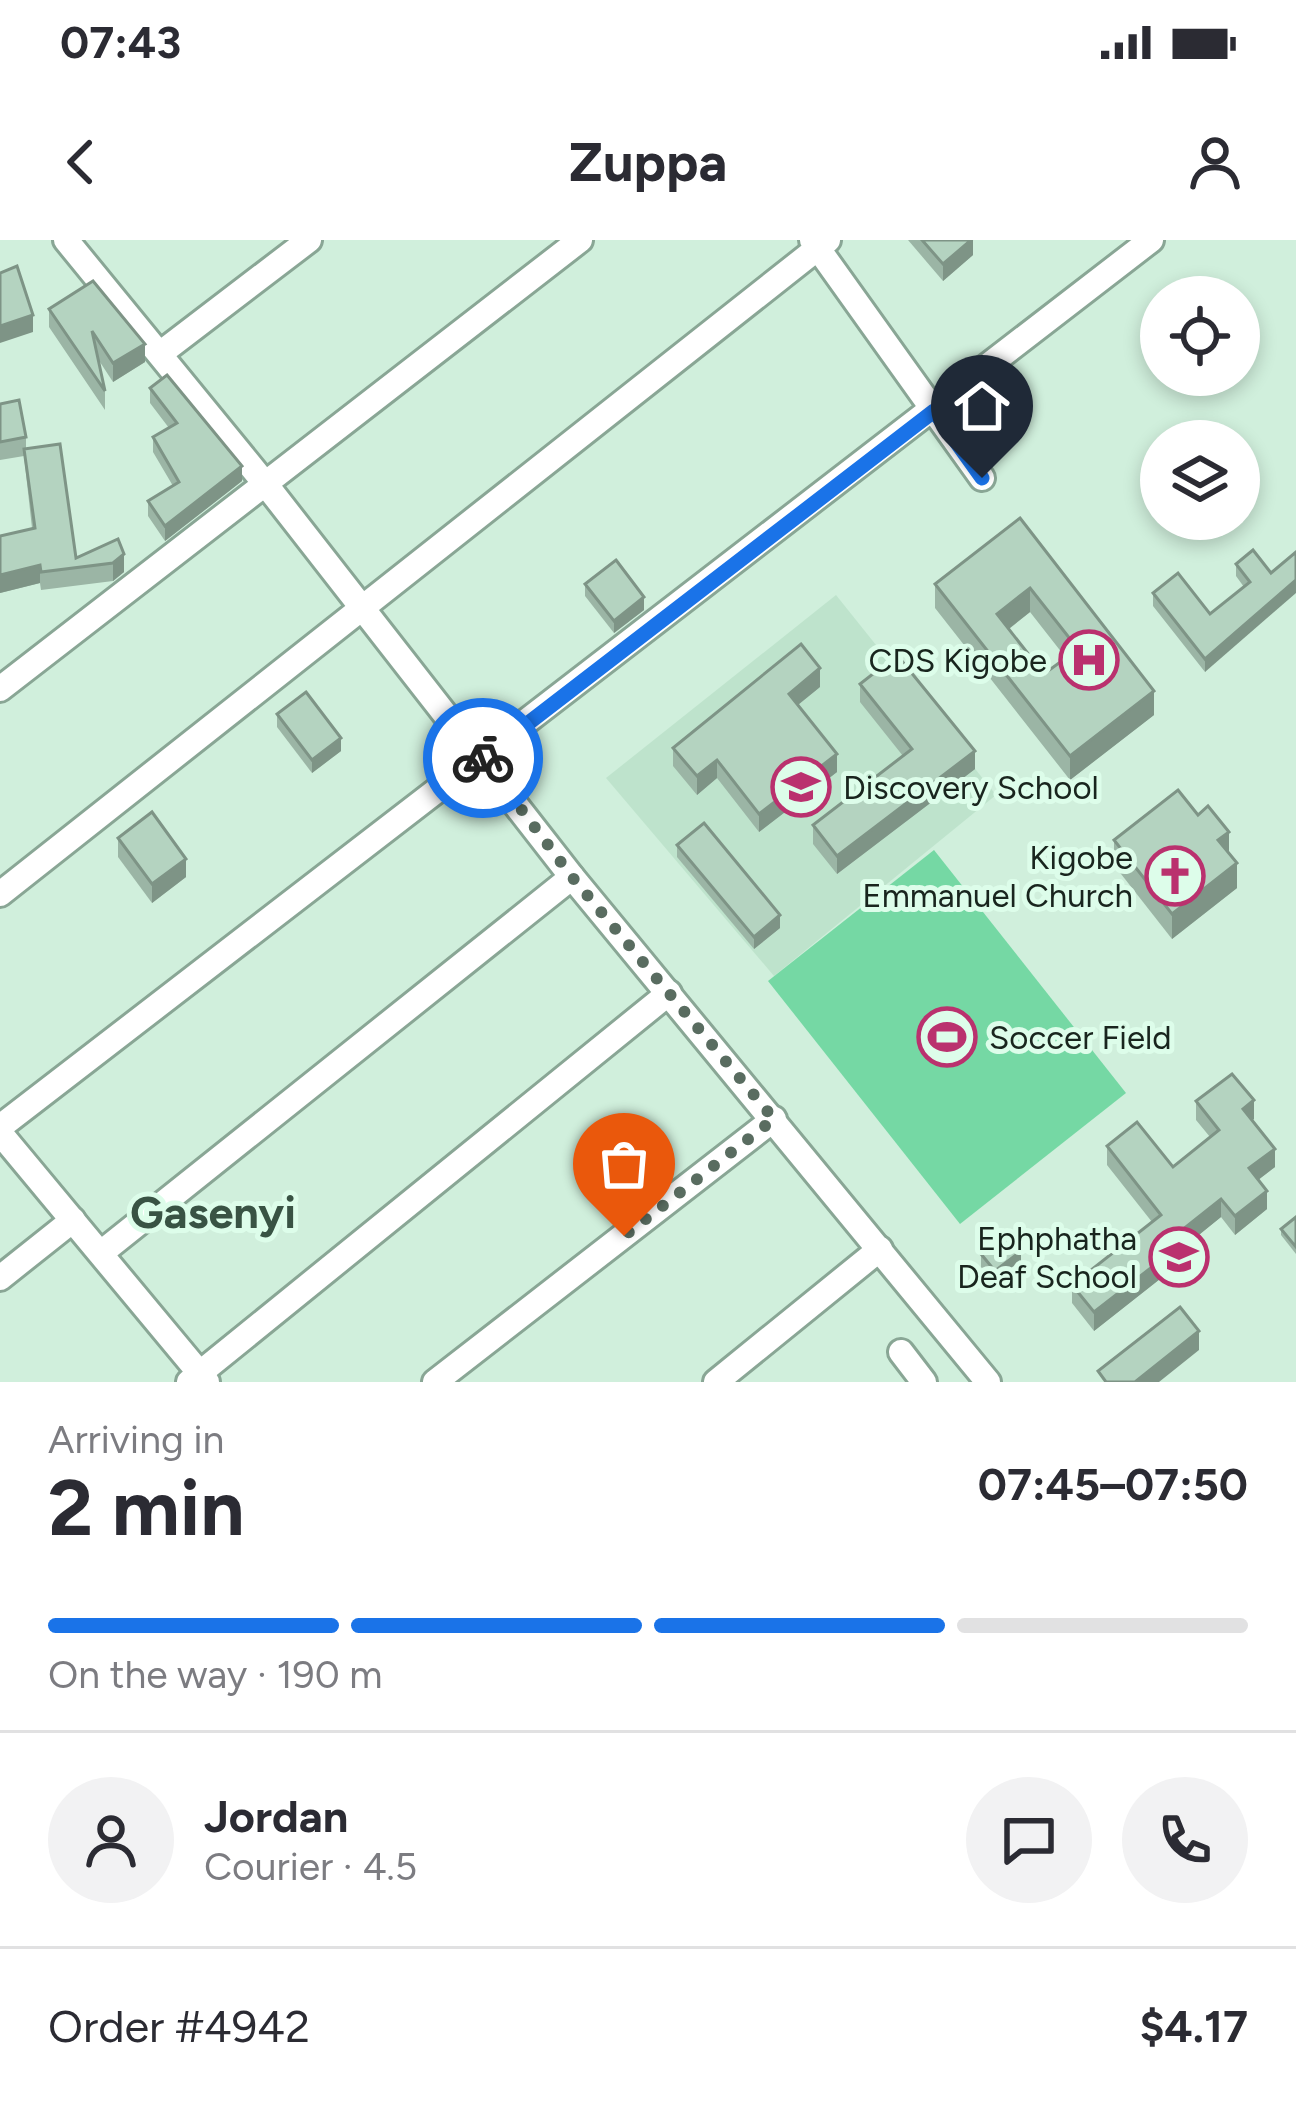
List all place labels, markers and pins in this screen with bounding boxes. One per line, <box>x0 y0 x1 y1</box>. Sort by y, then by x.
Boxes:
pin <box>931 355 1033 478</box>
hospital icon: CDS Kigobe <box>1058 629 1120 691</box>
place label: CDS Kigobe <box>868 641 1047 680</box>
school or university icon: Discovery School <box>770 756 832 818</box>
place label: Discovery School <box>843 768 1099 807</box>
place label: Kigobe Emmanuel Church <box>862 838 1133 915</box>
church icon: Kigobe Emmanuel Church <box>1144 845 1206 907</box>
sports icon: Soccer Field <box>916 1006 978 1068</box>
place label: Soccer Field <box>989 1018 1172 1057</box>
pin <box>573 1113 675 1236</box>
place label: Ephphatha Deaf School <box>957 1219 1137 1296</box>
school or university icon: Ephphatha Deaf School <box>1148 1226 1210 1288</box>

